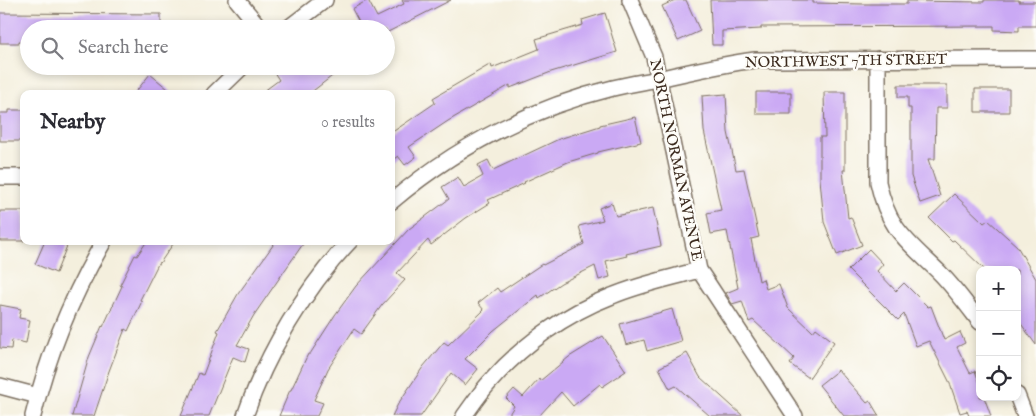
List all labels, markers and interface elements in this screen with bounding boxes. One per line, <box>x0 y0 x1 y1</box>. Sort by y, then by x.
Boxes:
search box <box>20 20 395 75</box>
icon: search <box>38 34 66 62</box>
text: Search here <box>78 36 169 60</box>
street label: NORTHWEST 7TH STREET <box>745 50 947 72</box>
street label: NORTH NORMAN AVENUE <box>645 57 707 263</box>
text: Nearby <box>40 109 105 136</box>
text: 0 results <box>321 113 375 133</box>
map controls <box>976 266 1021 401</box>
button: + <box>976 266 1021 311</box>
button: − <box>976 311 1021 356</box>
button: locate <box>976 356 1021 401</box>

